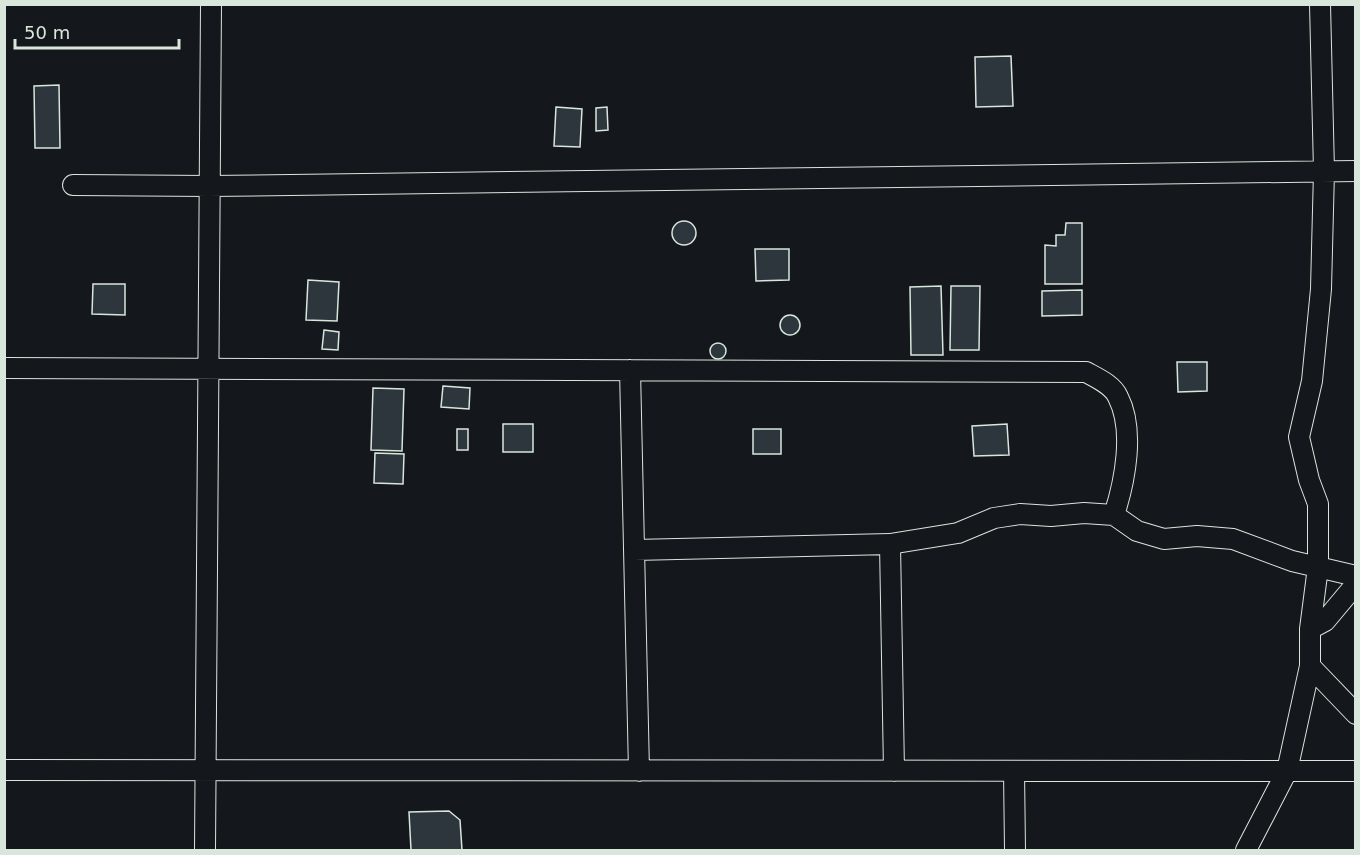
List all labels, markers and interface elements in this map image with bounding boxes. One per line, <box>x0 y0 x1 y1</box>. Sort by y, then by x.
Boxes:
scale bar <box>15 12 178 50</box>
text: 50 m <box>24 22 70 43</box>

